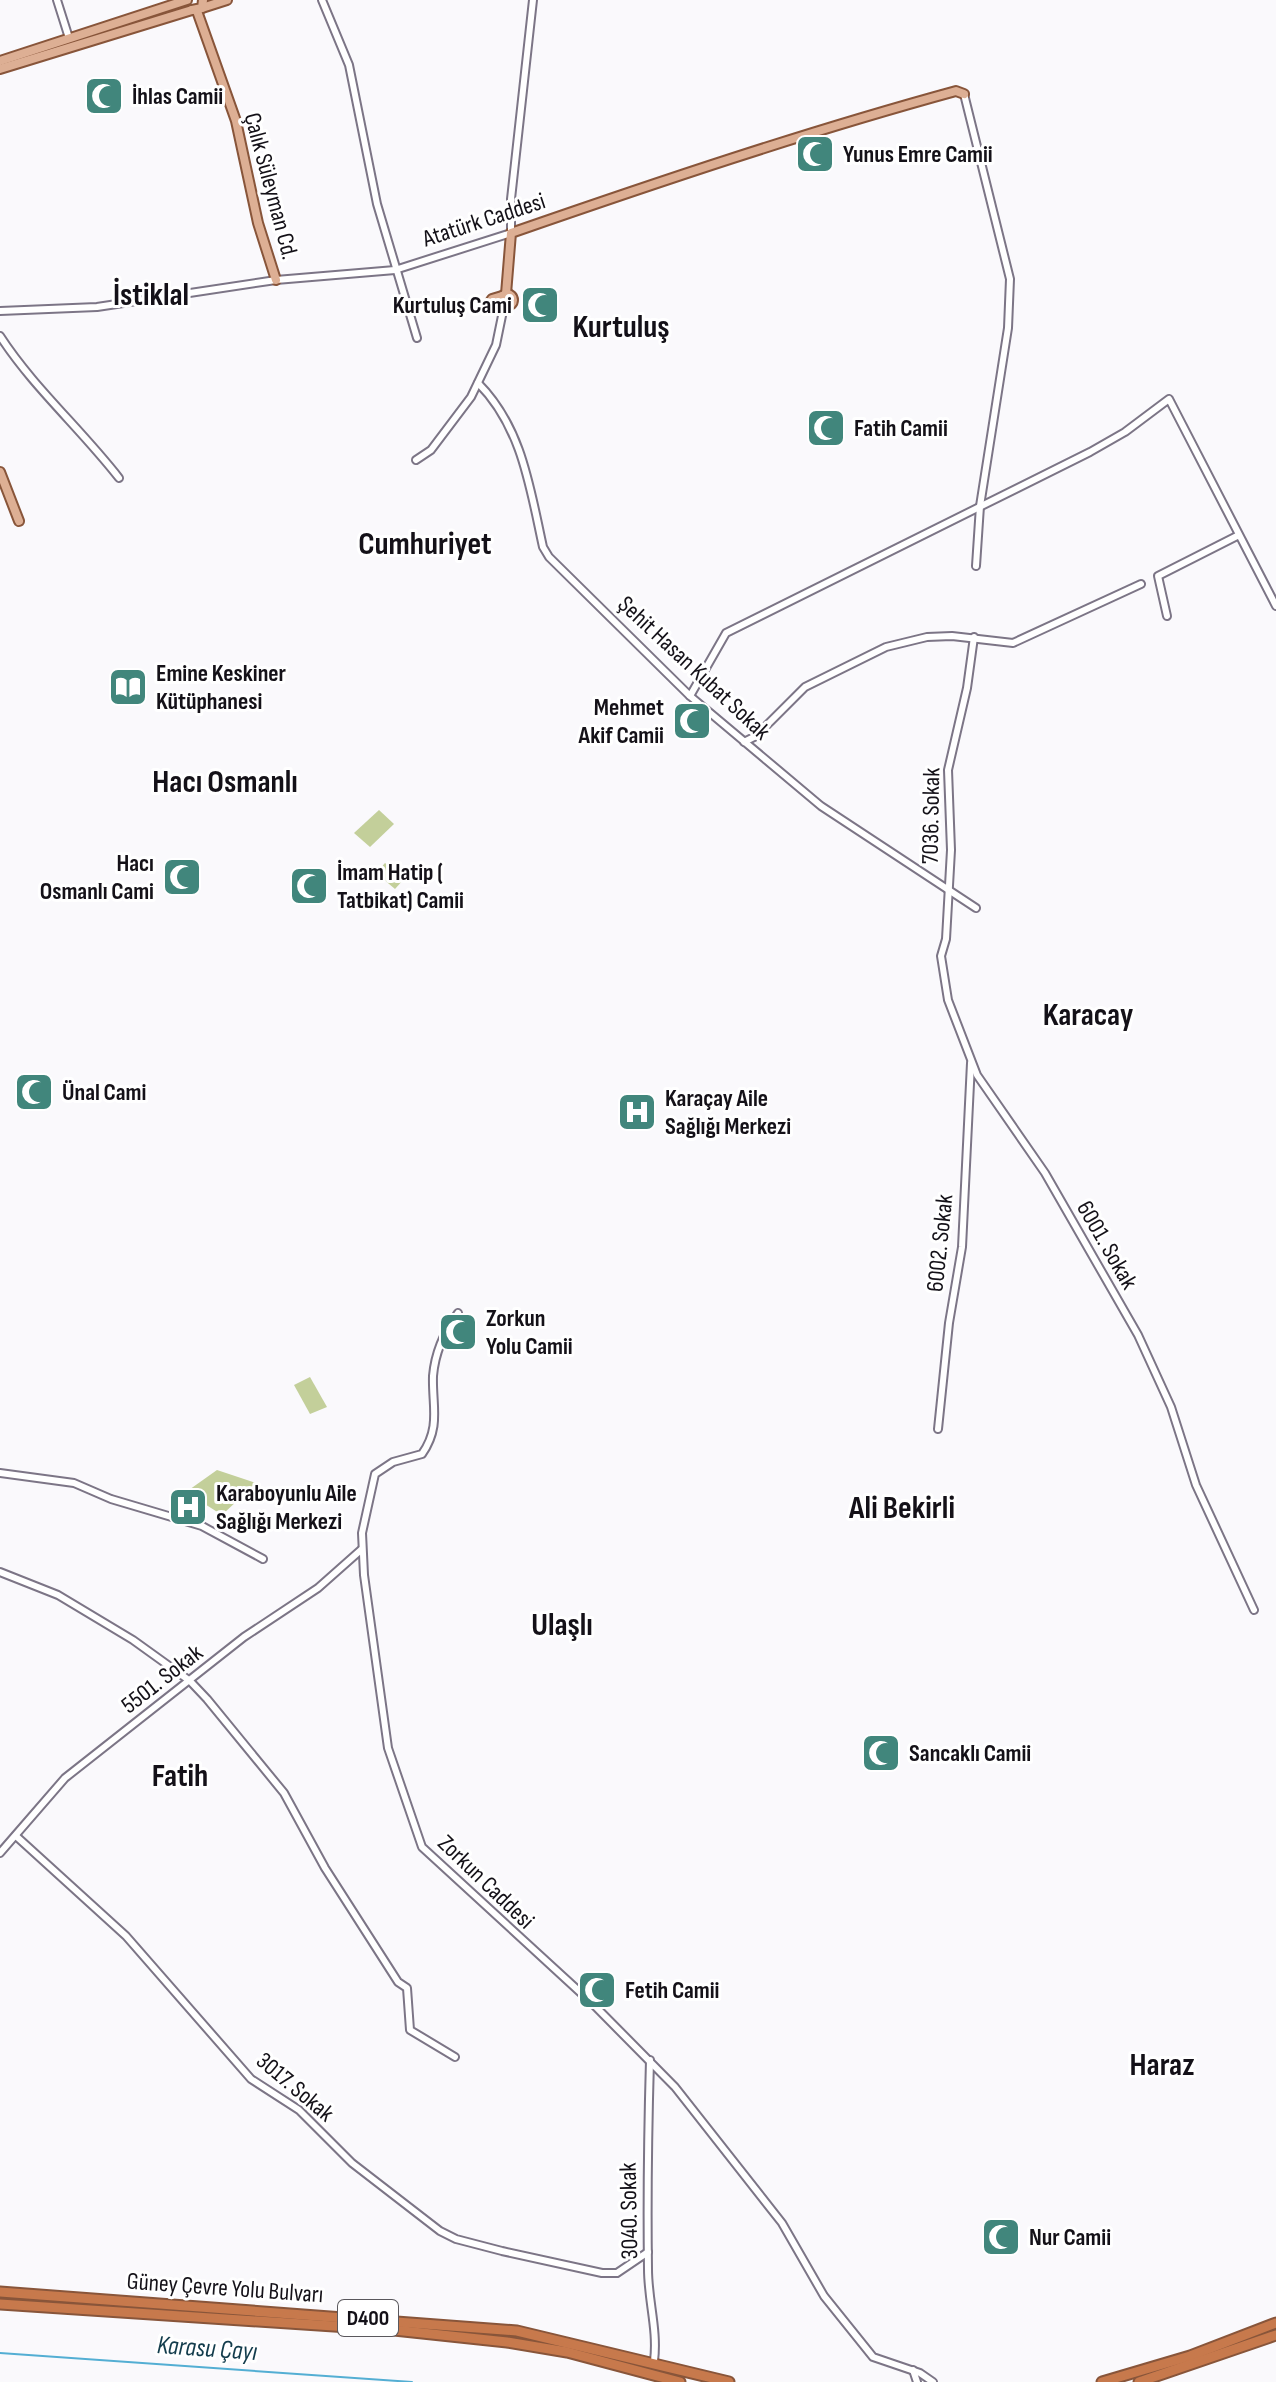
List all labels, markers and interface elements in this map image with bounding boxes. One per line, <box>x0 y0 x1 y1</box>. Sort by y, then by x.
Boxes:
mosque icon: İhlas Camii <box>83 75 125 117</box>
place label: İhlas Camii <box>132 82 223 111</box>
street label: Çalık Süleyman Cd. <box>238 110 304 262</box>
mosque icon: Yunus Emre Camii <box>794 133 836 175</box>
place label: Yunus Emre Camii <box>843 140 993 169</box>
street label: Atatürk Caddesi <box>418 187 549 254</box>
district label: İstiklal <box>113 276 189 315</box>
mosque icon: Kurtuluş Cami <box>519 284 561 326</box>
place label: Kurtuluş Cami <box>393 291 512 320</box>
district label: Kurtuluş <box>572 308 670 347</box>
mosque icon: Fatih Camii <box>805 407 847 449</box>
place label: Fatih Camii <box>854 414 948 443</box>
district label: Cumhuriyet <box>358 525 492 564</box>
street label: Şehit Hasan Kubat Sokak <box>612 590 776 746</box>
place label: Emine Keskiner Kütüphanesi <box>156 659 287 716</box>
library icon: Emine Keskiner Kütüphanesi <box>107 666 149 708</box>
place label: Mehmet Akif Camii <box>578 693 664 750</box>
mosque icon: Mehmet Akif Camii <box>671 700 713 742</box>
district label: Hacı Osmanlı <box>152 763 298 802</box>
street label: 7036. Sokak <box>916 768 946 864</box>
place label: Hacı Osmanlı Cami <box>40 849 154 906</box>
mosque icon: Hacı Osmanlı Cami <box>161 856 203 898</box>
place label: İmam Hatip ( Tatbikat) Camii <box>337 858 464 915</box>
mosque icon: İmam Hatip ( Tatbikat) Camii <box>288 865 330 907</box>
district label: Karacay <box>1043 996 1133 1035</box>
mosque icon: Ünal Cami <box>13 1071 55 1113</box>
place label: Ünal Cami <box>62 1078 146 1107</box>
place label: Karaçay Aile Sağlığı Merkezi <box>665 1084 791 1141</box>
hospital icon: Karaçay Aile Sağlığı Merkezi <box>616 1091 658 1133</box>
street label: 6002. Sokak <box>920 1193 960 1293</box>
street label: 6001. Sokak <box>1070 1196 1144 1294</box>
place label: Zorkun Yolu Camii <box>486 1304 573 1361</box>
mosque icon: Zorkun Yolu Camii <box>437 1311 479 1353</box>
place label: Karaboyunlu Aile Sağlığı Merkezi <box>216 1479 357 1536</box>
hospital icon: Karaboyunlu Aile Sağlığı Merkezi <box>167 1486 209 1528</box>
district label: Ali Bekirli <box>848 1489 955 1528</box>
district label: Ulaşlı <box>531 1606 593 1645</box>
street label: 5501. Sokak <box>116 1638 208 1720</box>
mosque icon: Sancaklı Camii <box>860 1732 902 1774</box>
place label: Sancaklı Camii <box>909 1739 1031 1768</box>
district label: Fatih <box>152 1757 208 1796</box>
street label: Zorkun Caddesi <box>432 1829 540 1935</box>
mosque icon: Fetih Camii <box>576 1969 618 2011</box>
place label: Fetih Camii <box>625 1976 720 2005</box>
street label: 3017. Sokak <box>250 2046 340 2128</box>
district label: Haraz <box>1129 2046 1195 2085</box>
street label: 3040. Sokak <box>614 2162 644 2260</box>
mosque icon: Nur Camii <box>980 2216 1022 2258</box>
place label: Nur Camii <box>1029 2223 1111 2252</box>
street label: Güney Çevre Yolu Bulvarı <box>126 2267 324 2309</box>
road number: D400 <box>338 2300 398 2336</box>
water label: Karasu Çayı <box>156 2330 258 2368</box>

